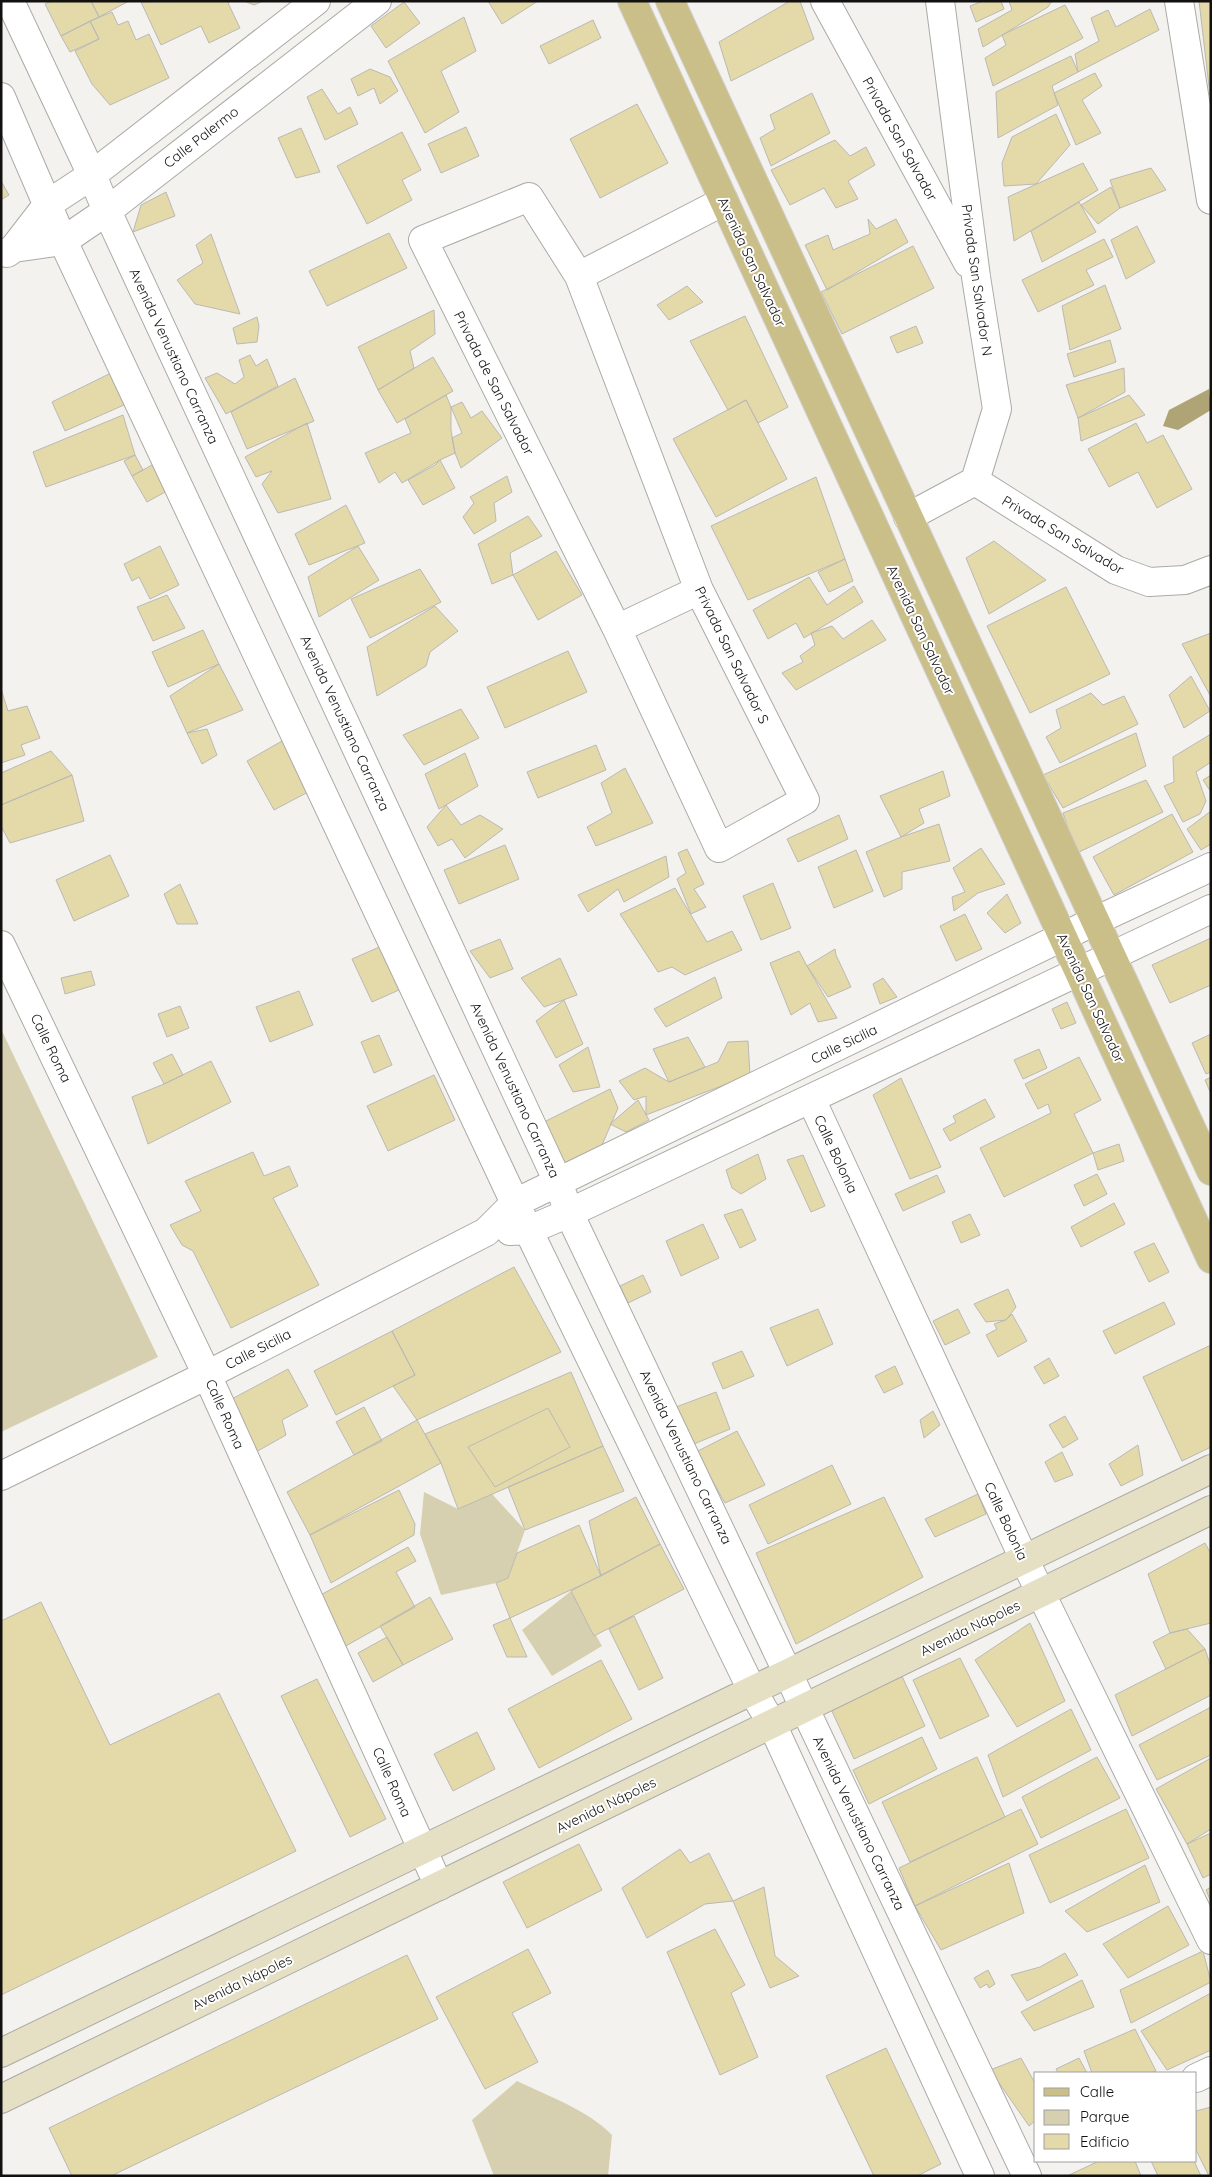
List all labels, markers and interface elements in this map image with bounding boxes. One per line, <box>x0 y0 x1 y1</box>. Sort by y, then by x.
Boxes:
street label: Privada San Salvador <box>858 74 942 205</box>
street label: Calle Palermo <box>160 102 242 172</box>
street label: Avenida San Salvador <box>714 194 790 330</box>
street label: Privada San Salvador N <box>957 203 997 357</box>
street label: Avenida Venustiano Carranza <box>125 265 223 447</box>
street label: Privada de San Salvador <box>450 308 538 459</box>
street label: Privada San Salvador <box>999 491 1128 579</box>
street label: Avenida San Salvador <box>883 562 959 698</box>
street label: Privada San Salvador S <box>691 583 773 727</box>
street label: Avenida Venustiano Carranza <box>296 632 394 814</box>
street label: Avenida San Salvador <box>1053 930 1129 1066</box>
street label: Avenida Venustiano Carranza <box>466 999 564 1181</box>
street label: Calle Roma <box>27 1010 75 1086</box>
street label: Calle Sicilia <box>808 1020 880 1068</box>
street label: Calle Bolonia <box>810 1112 862 1196</box>
street label: Calle Sicilia <box>222 1325 294 1373</box>
street label: Avenida Venustiano Carranza <box>636 1367 736 1547</box>
street label: Calle Roma <box>202 1376 248 1452</box>
street label: Calle Bolonia <box>980 1479 1032 1563</box>
street label: Avenida Nápoles <box>917 1596 1023 1660</box>
street label: Avenida Venustiano Carranza <box>809 1733 909 1913</box>
street label: Calle Roma <box>369 1744 415 1820</box>
street label: Avenida Nápoles <box>553 1773 659 1837</box>
street label: Avenida Nápoles <box>189 1950 295 2014</box>
legend <box>1034 2072 1197 2162</box>
text: Calle <box>1080 2082 1114 2101</box>
text: Parque <box>1080 2107 1130 2126</box>
text: Edificio <box>1080 2132 1129 2151</box>

